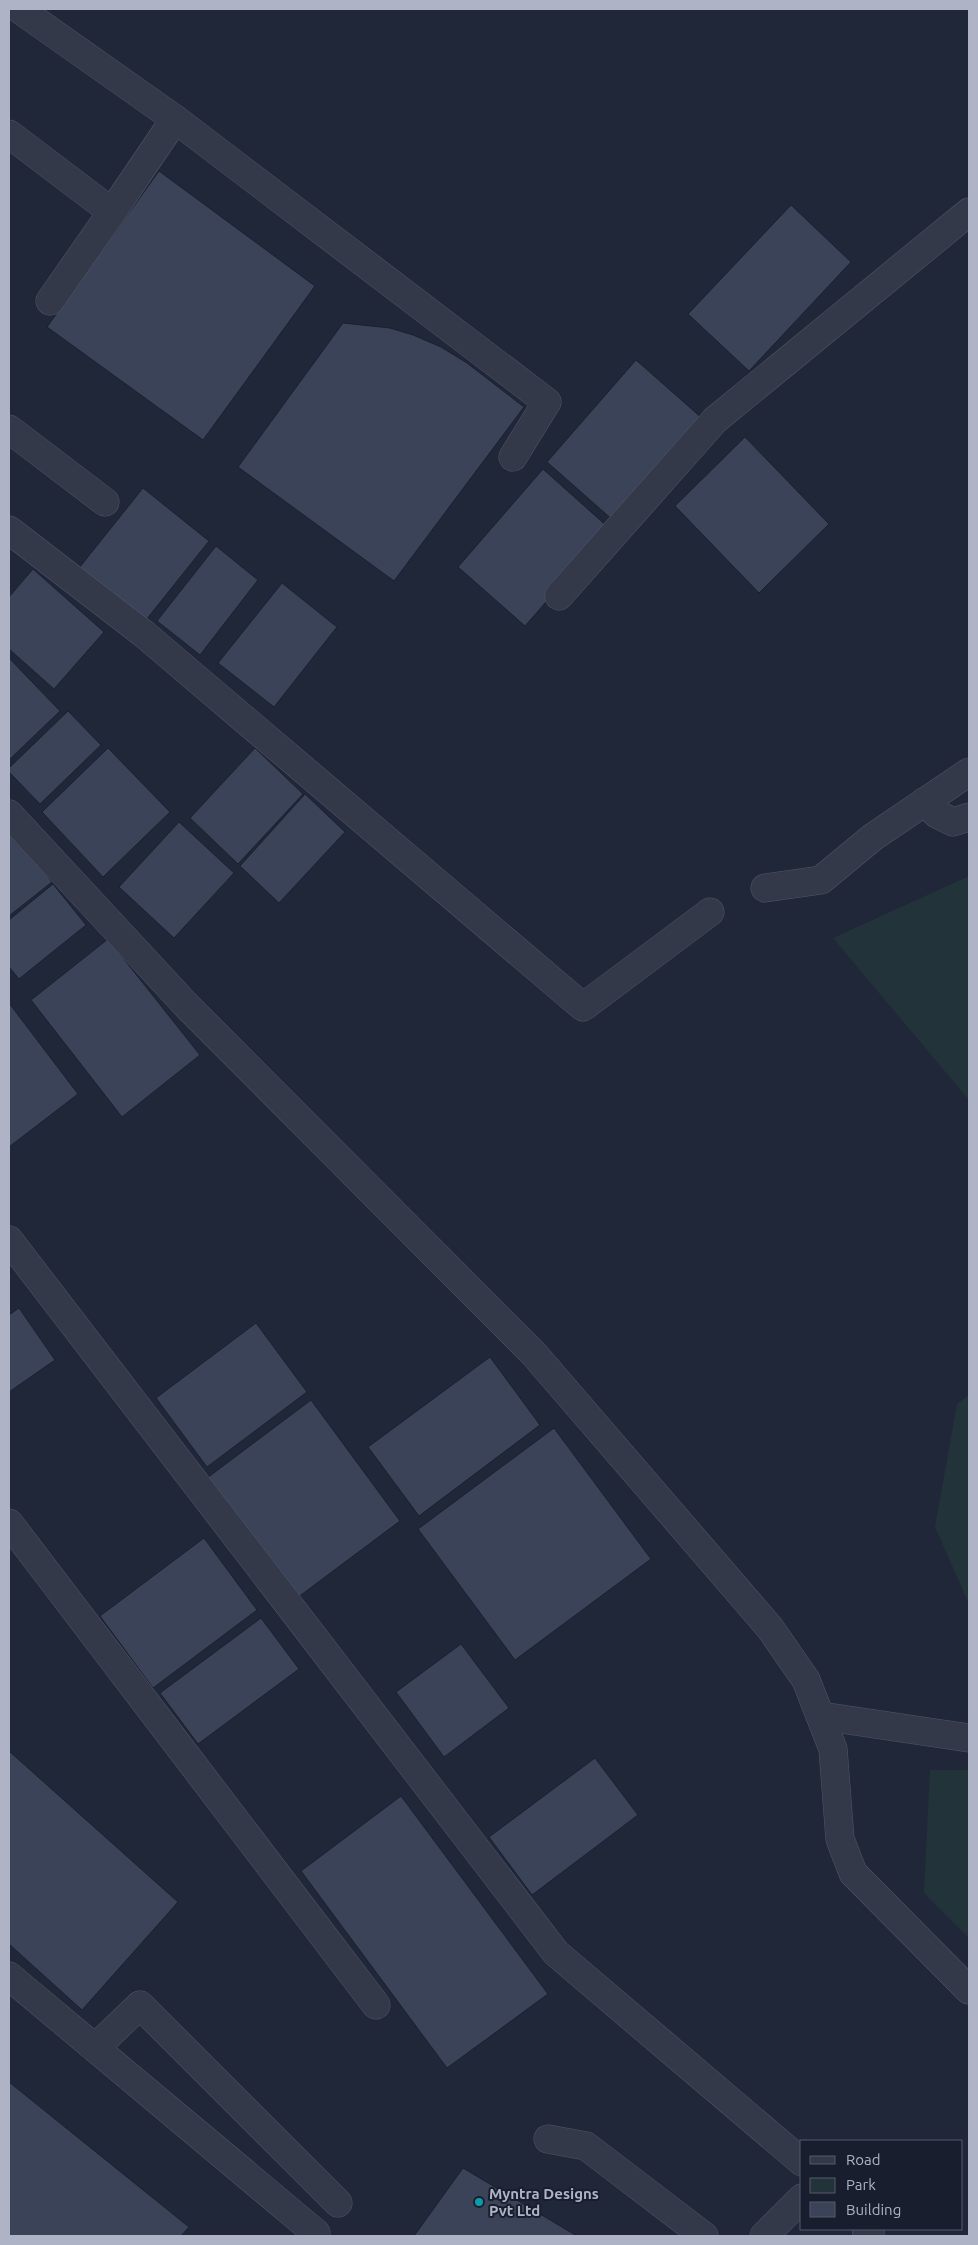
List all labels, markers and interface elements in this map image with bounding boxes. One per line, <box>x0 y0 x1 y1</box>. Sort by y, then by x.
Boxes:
legend <box>800 2140 963 2230</box>
text: Road <box>846 2151 881 2168</box>
text: Park <box>846 2176 876 2193</box>
place label: Myntra Designs Pvt Ltd <box>489 2185 599 2219</box>
marker: Myntra Designs Pvt Ltd <box>473 2196 485 2208</box>
text: Building <box>846 2201 901 2218</box>

